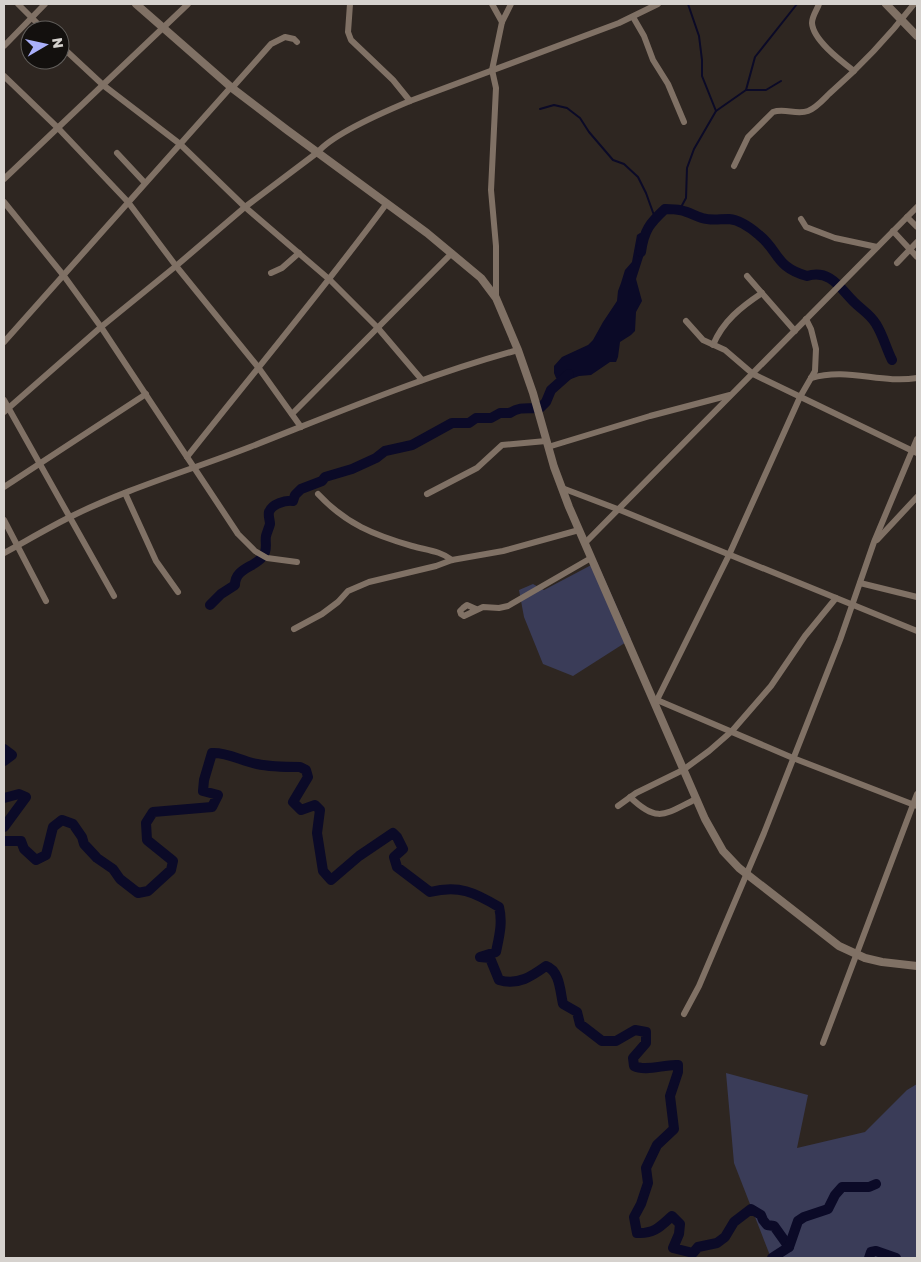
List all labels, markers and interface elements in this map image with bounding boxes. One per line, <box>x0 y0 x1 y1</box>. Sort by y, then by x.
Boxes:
north arrow <box>20 20 70 70</box>
text: N <box>49 36 68 49</box>

